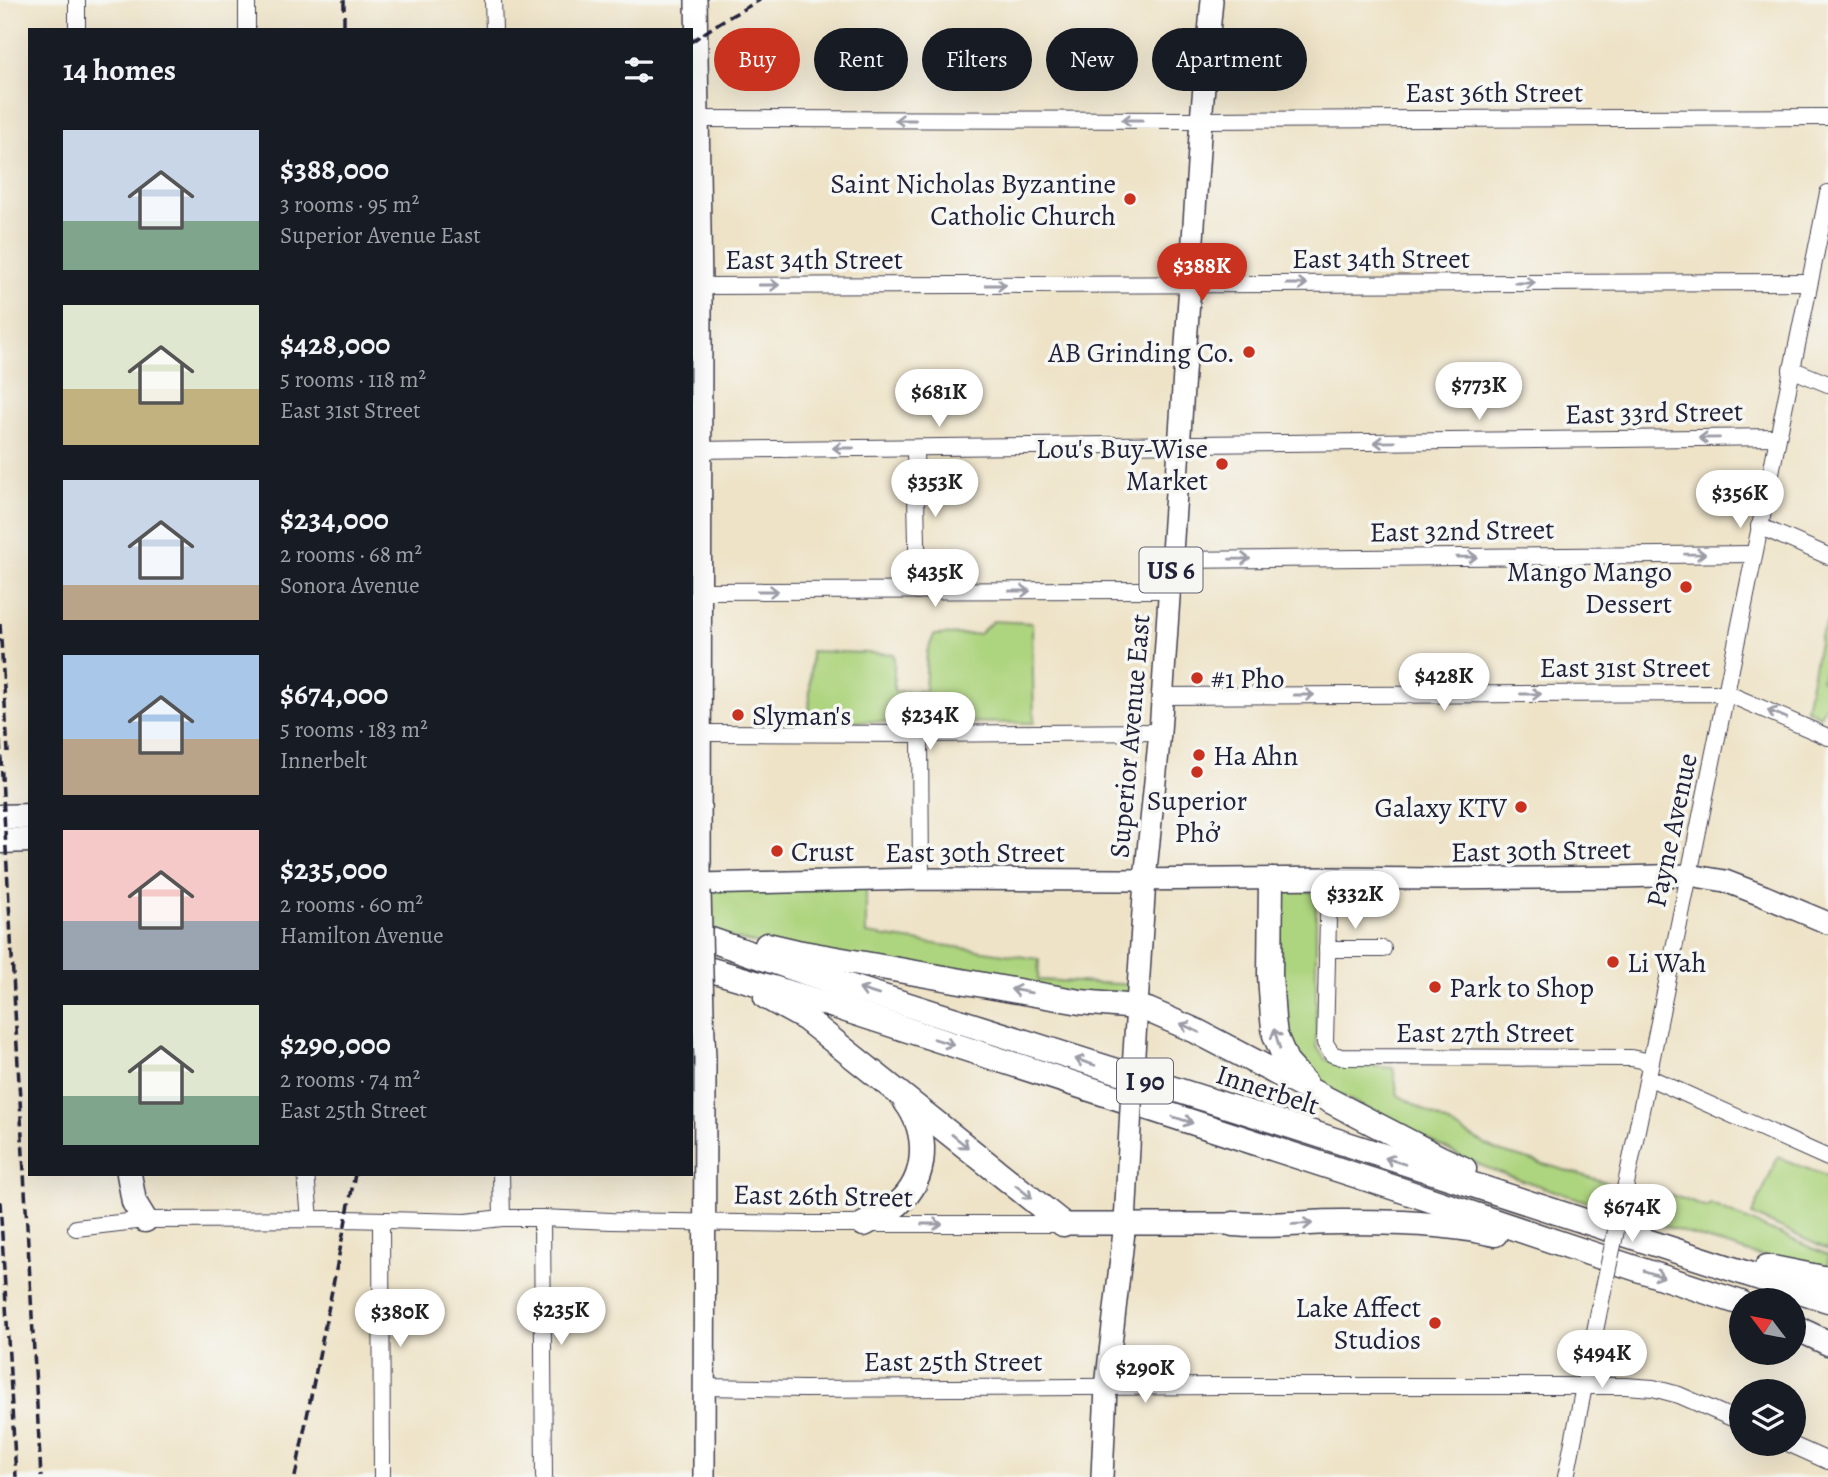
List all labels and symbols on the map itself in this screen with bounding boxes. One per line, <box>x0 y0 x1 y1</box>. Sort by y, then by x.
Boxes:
street label: East 36th Street <box>1405 74 1583 112</box>
one-way arrow <box>894 113 917 126</box>
one-way arrow <box>1121 113 1144 127</box>
place label: Saint Nicholas Byzantine Catholic Church <box>830 165 1116 235</box>
marker: Saint Nicholas Byzantine Catholic Church <box>1122 191 1138 207</box>
street label: East 34th Street <box>1292 240 1470 278</box>
street label: East 34th Street <box>725 241 903 279</box>
pin: $388K <box>1153 244 1251 303</box>
one-way arrow <box>1513 276 1536 290</box>
one-way arrow <box>1286 277 1309 291</box>
one-way arrow <box>757 278 780 292</box>
one-way arrow <box>985 278 1008 292</box>
place label: AB Grinding Co. <box>1047 334 1235 372</box>
marker: AB Grinding Co. <box>1241 344 1257 360</box>
pin: $773K <box>1430 362 1528 422</box>
pin: $681K <box>890 370 988 429</box>
street label: East 33rd Street <box>1565 392 1743 434</box>
place label: Lou's Buy-Wise Market <box>1036 430 1208 500</box>
one-way arrow <box>1698 431 1721 445</box>
one-way arrow <box>1373 435 1396 449</box>
one-way arrow <box>831 441 854 455</box>
marker: Lou's Buy-Wise Market <box>1214 456 1230 472</box>
pin: $353K <box>886 460 984 519</box>
pin: $356K <box>1691 470 1789 530</box>
street label: East 32nd Street <box>1369 510 1555 552</box>
one-way arrow <box>1683 547 1706 561</box>
road number: US 6 <box>1140 548 1202 592</box>
pin: $435K <box>886 550 984 609</box>
one-way arrow <box>1456 550 1479 563</box>
one-way arrow <box>1228 552 1251 566</box>
place label: Mango Mango Dessert <box>1507 553 1672 623</box>
marker: Mango Mango Dessert <box>1678 579 1694 595</box>
one-way arrow <box>756 584 779 598</box>
one-way arrow <box>1008 584 1031 598</box>
street label: Superior Avenue East <box>1100 613 1160 860</box>
street label: East 31st Street <box>1539 649 1711 687</box>
pin: $428K <box>1395 654 1493 713</box>
place label: #1 Pho <box>1211 660 1284 698</box>
marker: #1 Pho <box>1189 670 1205 686</box>
one-way arrow <box>1519 687 1542 701</box>
one-way arrow <box>1292 688 1315 702</box>
pin: $234K <box>881 692 979 752</box>
place label: Slyman's <box>752 697 852 735</box>
marker: Slyman's <box>730 707 746 723</box>
one-way arrow <box>1767 707 1788 720</box>
place label: Ha Ahn <box>1213 737 1298 775</box>
marker: Ha Ahn <box>1191 747 1207 763</box>
street label: Payne Avenue <box>1637 750 1707 911</box>
marker: Superior Phở <box>1189 764 1205 780</box>
place label: Superior Phở <box>1147 782 1248 852</box>
place label: Galaxy KTV <box>1374 789 1508 827</box>
marker: Galaxy KTV <box>1513 799 1529 815</box>
street label: East 30th Street <box>1451 830 1631 872</box>
place label: Crust <box>791 833 854 871</box>
street label: East 30th Street <box>885 834 1065 872</box>
marker: Crust <box>769 843 785 859</box>
pin: $332K <box>1306 872 1404 931</box>
place label: Li Wah <box>1627 944 1707 982</box>
marker: Li Wah <box>1605 954 1621 970</box>
place label: Park to Shop <box>1449 969 1594 1007</box>
marker: Park to Shop <box>1427 979 1443 995</box>
one-way arrow <box>1010 984 1032 998</box>
one-way arrow <box>858 985 880 998</box>
street label: East 27th Street <box>1396 1014 1574 1052</box>
one-way arrow <box>1180 1021 1201 1035</box>
one-way arrow <box>1270 1028 1283 1050</box>
one-way arrow <box>932 1037 954 1049</box>
one-way arrow <box>1075 1054 1097 1067</box>
street label: Innerbelt <box>1211 1055 1324 1124</box>
road number: I 90 <box>1117 1058 1173 1104</box>
one-way arrow <box>1172 1115 1194 1127</box>
one-way arrow <box>950 1133 968 1148</box>
one-way arrow <box>1385 1153 1407 1166</box>
street label: East 26th Street <box>733 1175 913 1217</box>
one-way arrow <box>1014 1184 1032 1200</box>
pin: $674K <box>1583 1184 1681 1244</box>
one-way arrow <box>921 1217 944 1231</box>
one-way arrow <box>1290 1217 1313 1230</box>
one-way arrow <box>1642 1269 1664 1282</box>
pin: $235K <box>512 1288 610 1347</box>
north arrow <box>1729 1288 1806 1365</box>
place label: Lake Affect Studios <box>1295 1289 1421 1359</box>
pin: $380K <box>351 1290 449 1349</box>
marker: Lake Affect Studios <box>1427 1315 1443 1331</box>
pin: $494K <box>1553 1330 1651 1390</box>
street label: East 25th Street <box>863 1343 1043 1381</box>
pin: $290K <box>1096 1346 1194 1405</box>

